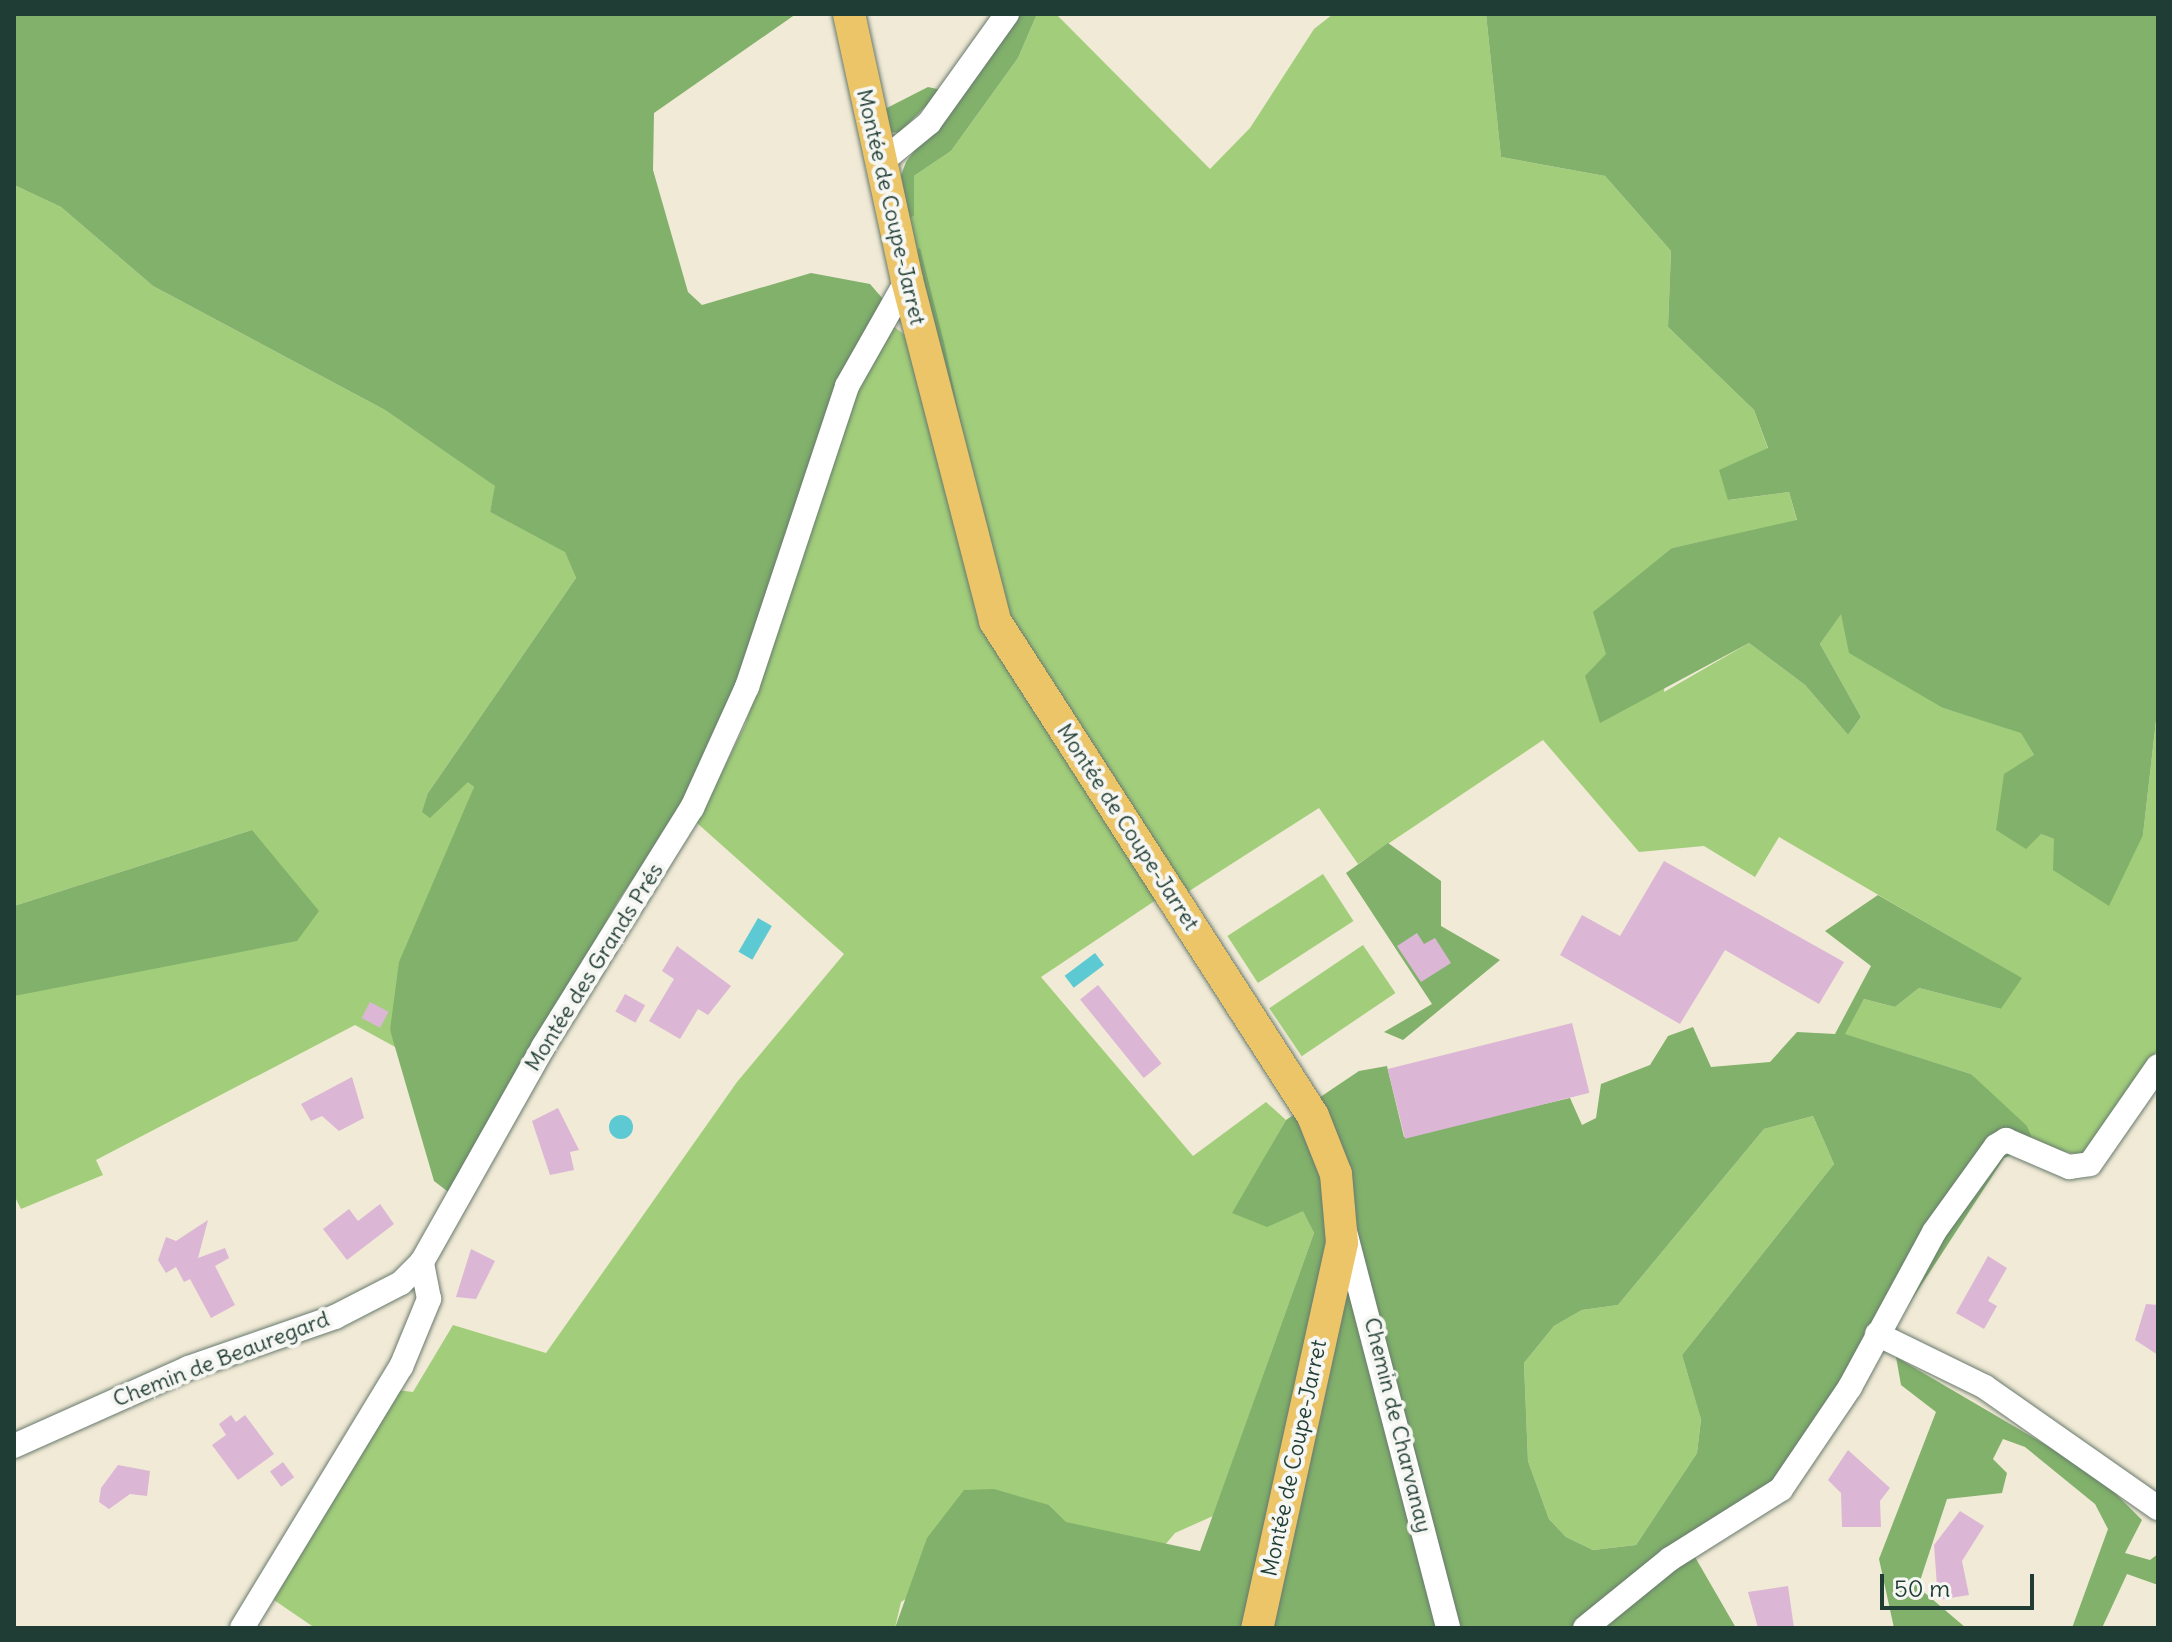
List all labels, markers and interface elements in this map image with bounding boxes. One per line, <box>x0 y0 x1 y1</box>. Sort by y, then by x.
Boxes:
street label: Montée de Coupe-Jarret <box>851 87 931 327</box>
street label: Montée de Coupe-Jarret <box>1051 719 1205 935</box>
street label: Montée des Grands Prés <box>519 858 669 1076</box>
street label: Chemin de Beauregard <box>109 1306 333 1412</box>
street label: Chemin de Charvanay <box>1359 1315 1437 1535</box>
street label: Montée de Coupe-Jarret <box>1256 1337 1332 1579</box>
scale bar <box>1884 1558 2038 1608</box>
text: 50 m <box>1894 1573 1950 1603</box>

